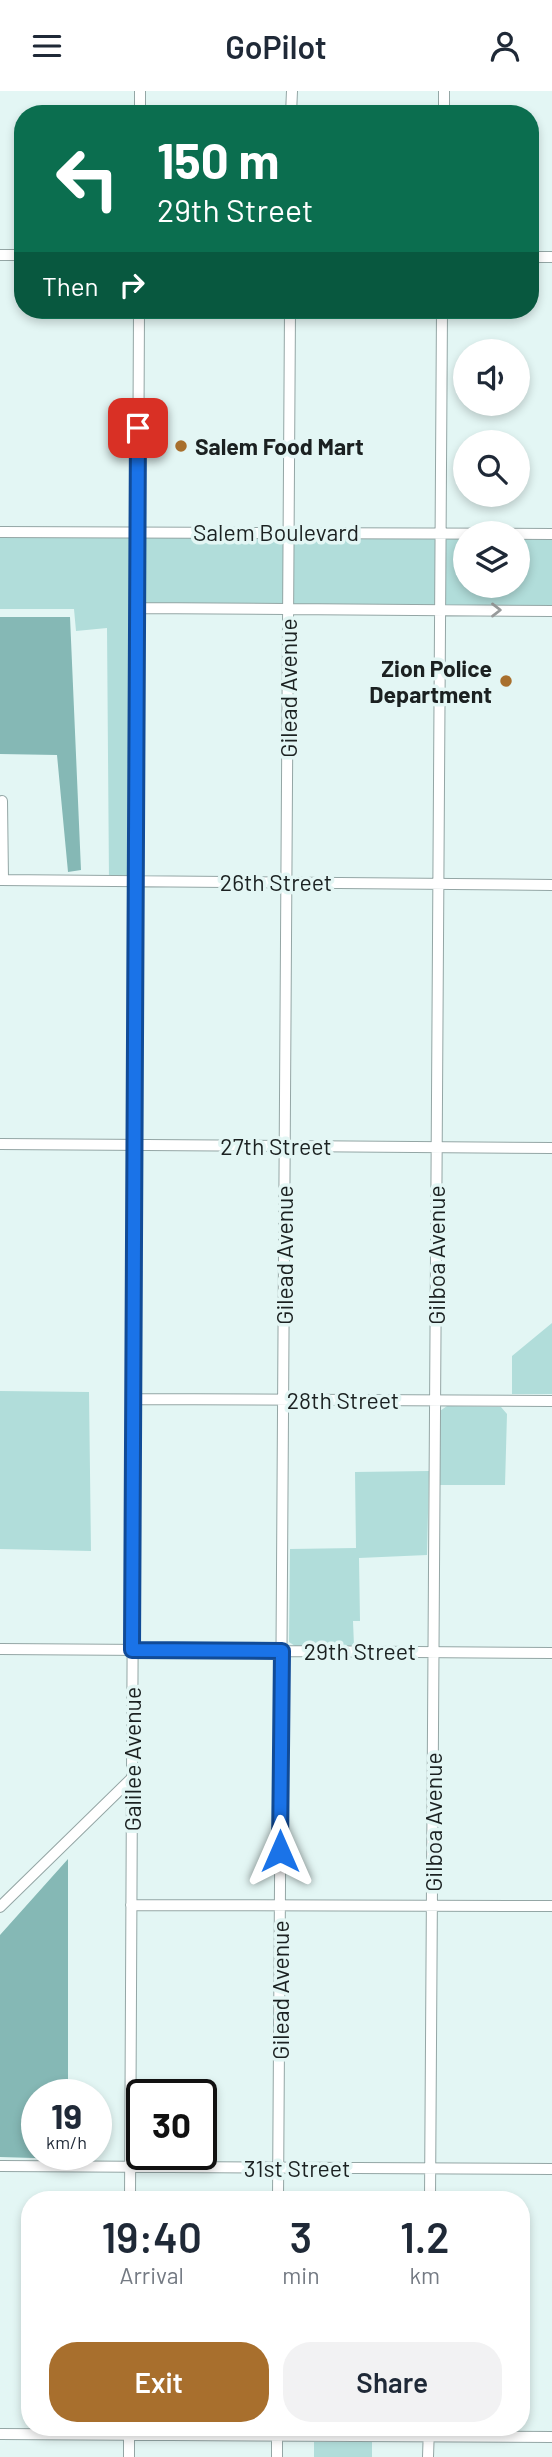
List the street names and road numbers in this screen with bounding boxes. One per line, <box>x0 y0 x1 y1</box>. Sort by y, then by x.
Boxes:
street label: Salem Boulevard <box>193 518 359 546</box>
street label: Gilead Avenue <box>274 618 302 758</box>
street label: 26th Street <box>220 868 332 896</box>
street label: 27th Street <box>220 1132 332 1160</box>
street label: Gilead Avenue <box>270 1185 298 1325</box>
street label: Gilboa Avenue <box>422 1185 450 1325</box>
street label: 28th Street <box>287 1386 399 1414</box>
street label: 29th Street <box>304 1637 416 1665</box>
street label: Galilee Avenue <box>118 1687 146 1831</box>
street label: Gilboa Avenue <box>419 1752 447 1892</box>
street label: Gilead Avenue <box>266 1920 294 2060</box>
street label: 31st Street <box>244 2154 350 2182</box>

